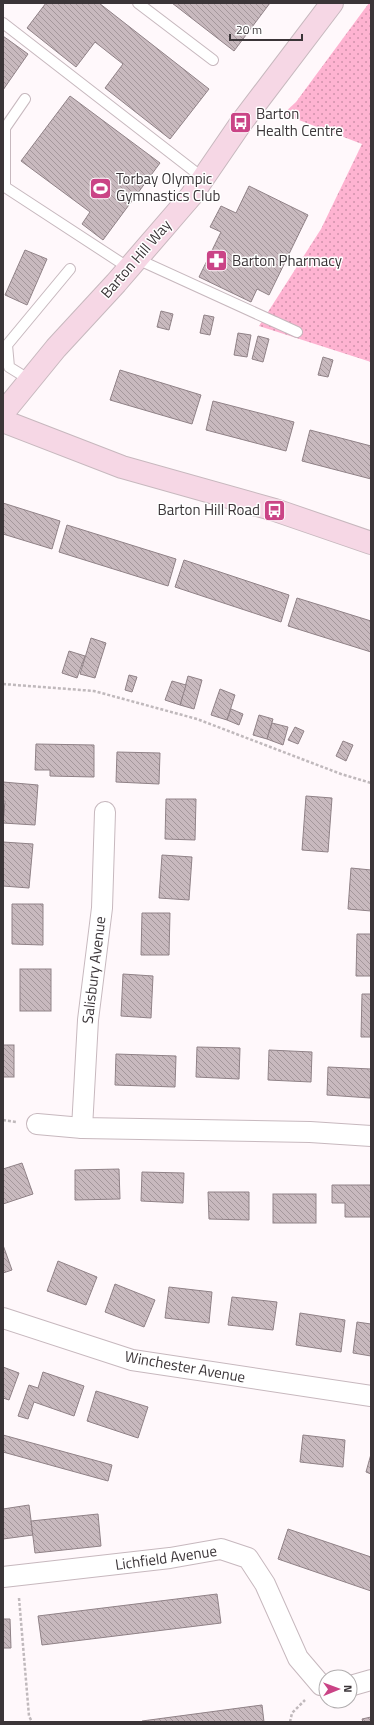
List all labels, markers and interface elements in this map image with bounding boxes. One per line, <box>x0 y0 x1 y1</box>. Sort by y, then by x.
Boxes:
scale bar <box>230 16 302 42</box>
text: 20 m <box>236 20 262 39</box>
place label: Barton Health Centre <box>256 102 343 142</box>
bus stop icon: Barton Health Centre <box>228 110 254 136</box>
place label: Torbay Olympic Gymnastics Club <box>116 167 220 207</box>
sports icon: Torbay Olympic Gymnastics Club <box>87 175 113 201</box>
street label: Barton Hill Way <box>95 214 176 303</box>
pharmacy icon: Barton Pharmacy <box>204 248 230 274</box>
place label: Barton Pharmacy <box>232 249 342 272</box>
bus stop icon: Barton Hill Road <box>262 497 288 523</box>
place label: Barton Hill Road <box>157 498 260 521</box>
street label: Salisbury Avenue <box>76 915 111 1025</box>
street label: Winchester Avenue <box>123 1345 247 1388</box>
street label: Lichfield Avenue <box>114 1539 218 1576</box>
north arrow <box>318 1669 358 1709</box>
text: N <box>340 1685 356 1693</box>

